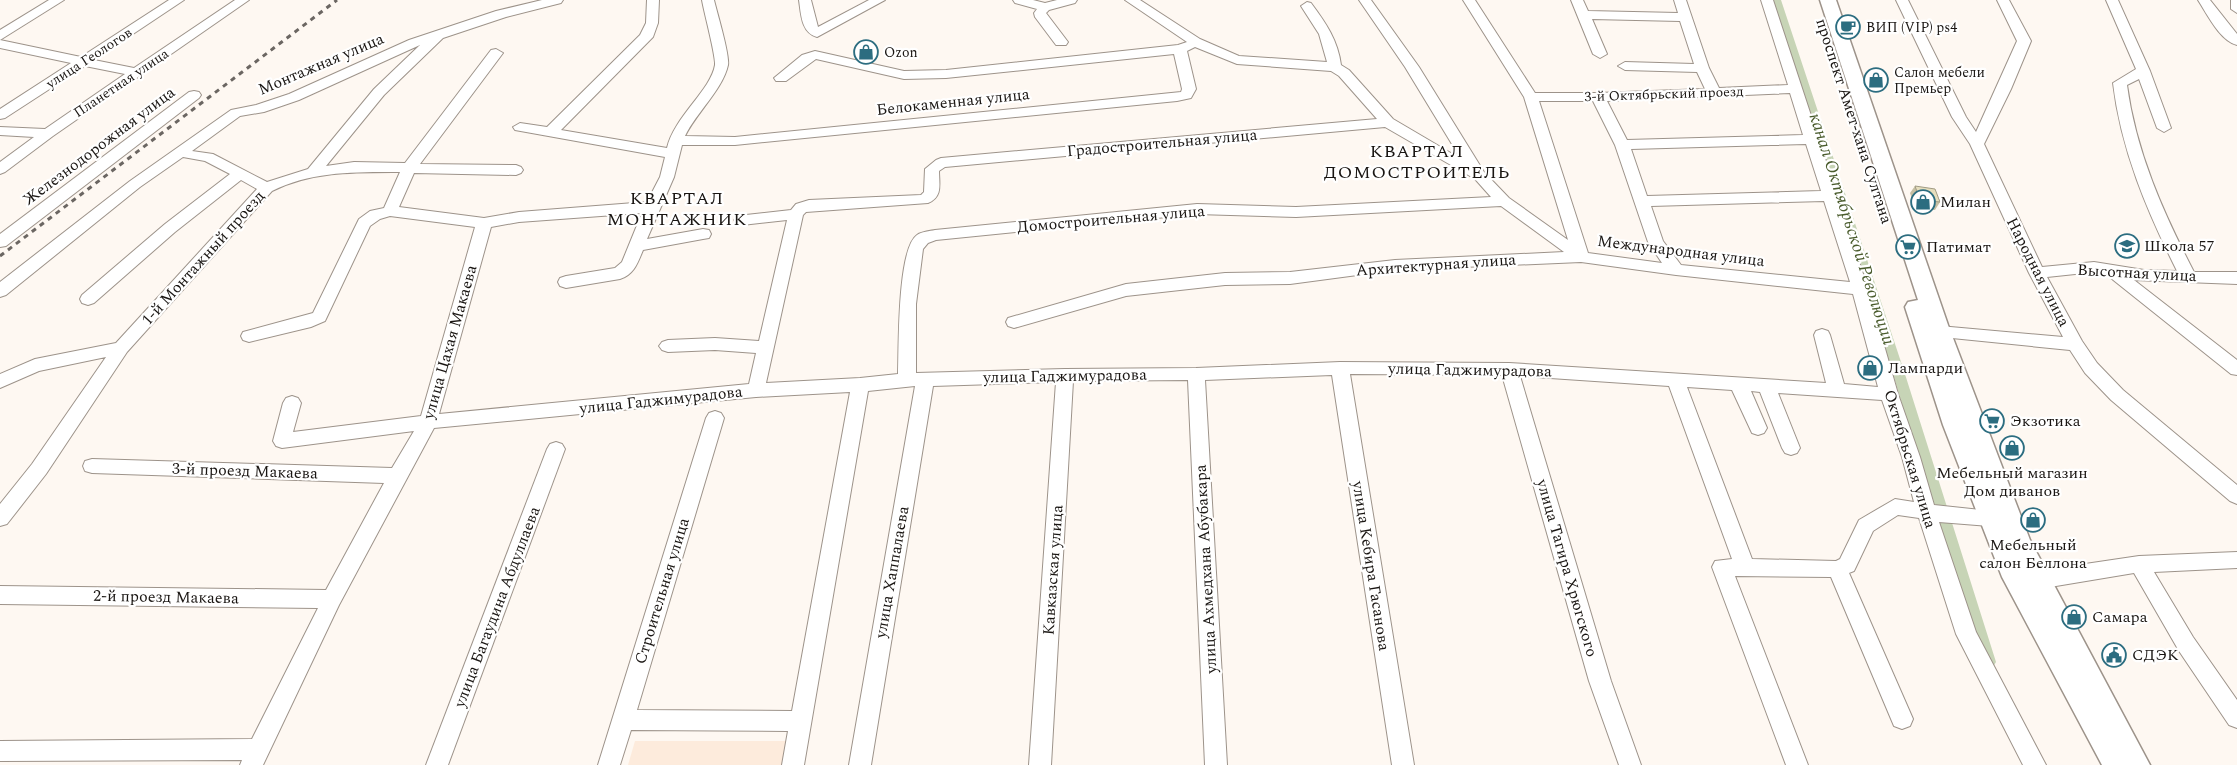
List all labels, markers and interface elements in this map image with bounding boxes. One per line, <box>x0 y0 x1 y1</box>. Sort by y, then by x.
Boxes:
cafe icon: ВИП (VIP) ps4 <box>1835 14 1861 40</box>
street label: проспект Амет-хана Султана <box>1809 15 1899 227</box>
place label: ВИП (VIP) ps4 <box>1866 17 1957 38</box>
street label: улица Геологов <box>41 22 136 94</box>
street label: Монтажная улица <box>254 27 388 101</box>
shop icon: Ozon <box>853 39 879 65</box>
place label: Ozon <box>884 42 918 63</box>
street label: Планетная улица <box>69 43 173 123</box>
place label: Салон мебели Премьер <box>1894 62 1985 99</box>
shop icon: Салон мебели Премьер <box>1863 67 1889 93</box>
street label: Железнодорожная улица <box>18 81 180 211</box>
street label: 3-й Октябрьский проезд <box>1584 81 1744 107</box>
street label: Белокаменная улица <box>875 82 1031 122</box>
water label: канал Октябрьской Революции <box>1802 110 1902 349</box>
street label: Градостроительная улица <box>1066 123 1259 163</box>
district label: КВАРТАЛ ДОМОСТРОИТЕЛЬ <box>1324 138 1510 186</box>
street label: 1-й Монтажный проезд <box>136 185 270 331</box>
district label: КВАРТАЛ МОНТАЖНИК <box>607 185 747 233</box>
shop icon: Милан <box>1910 189 1936 215</box>
place label: Милан <box>1940 190 1991 214</box>
street label: Домостроительная улица <box>1016 199 1206 239</box>
street label: Народная улица <box>2000 213 2076 331</box>
street label: Международная улица <box>1596 229 1766 273</box>
school or university icon: Школа 57 <box>2114 233 2140 259</box>
supermarket icon: Патимат <box>1895 234 1921 260</box>
place label: Школа 57 <box>2144 234 2215 258</box>
place label: Патимат <box>1926 235 1991 259</box>
street label: Архитектурная улица <box>1355 247 1517 283</box>
street label: Высотная улица <box>2077 258 2197 288</box>
street label: улица Цахая Макаева <box>416 262 484 423</box>
shop icon: Лампарди <box>1857 355 1883 381</box>
place label: Лампарди <box>1888 356 1963 380</box>
street label: улица Гаджимурадова <box>1387 357 1552 383</box>
street label: улица Гаджимурадова <box>982 363 1147 389</box>
street label: улица Гаджимурадова <box>577 379 744 421</box>
street label: Октябрьская улица <box>1877 387 1943 531</box>
supermarket icon: Экзотика <box>1979 408 2005 434</box>
place label: Экзотика <box>2010 409 2081 433</box>
shop icon: Мебельный магазин Дом диванов <box>1999 435 2025 461</box>
street label: 3-й проезд Макаева <box>172 456 319 486</box>
place label: Мебельный магазин Дом диванов <box>1936 461 2088 503</box>
street label: улица Ахмедхана Абубакара <box>1189 464 1224 675</box>
street label: улица Тагира Хрюгского <box>1530 475 1604 660</box>
street label: улица Кебира Гасанова <box>1346 478 1396 653</box>
street label: улица Багаудина Абдуллаева <box>447 503 547 712</box>
street label: улица Хаппалаева <box>868 504 915 641</box>
street label: Кавказская улица <box>1036 504 1070 636</box>
shop icon: Мебельный салон Беллона <box>2020 507 2046 533</box>
street label: Строительная улица <box>628 515 696 667</box>
place label: Мебельный салон Беллона <box>1979 533 2087 575</box>
street label: 2-й проезд Макаева <box>93 584 239 610</box>
shop icon: Самара <box>2061 604 2087 630</box>
place label: Самара <box>2092 605 2148 629</box>
public building icon: СДЭК <box>2101 642 2127 668</box>
place label: СДЭК <box>2132 643 2179 667</box>

